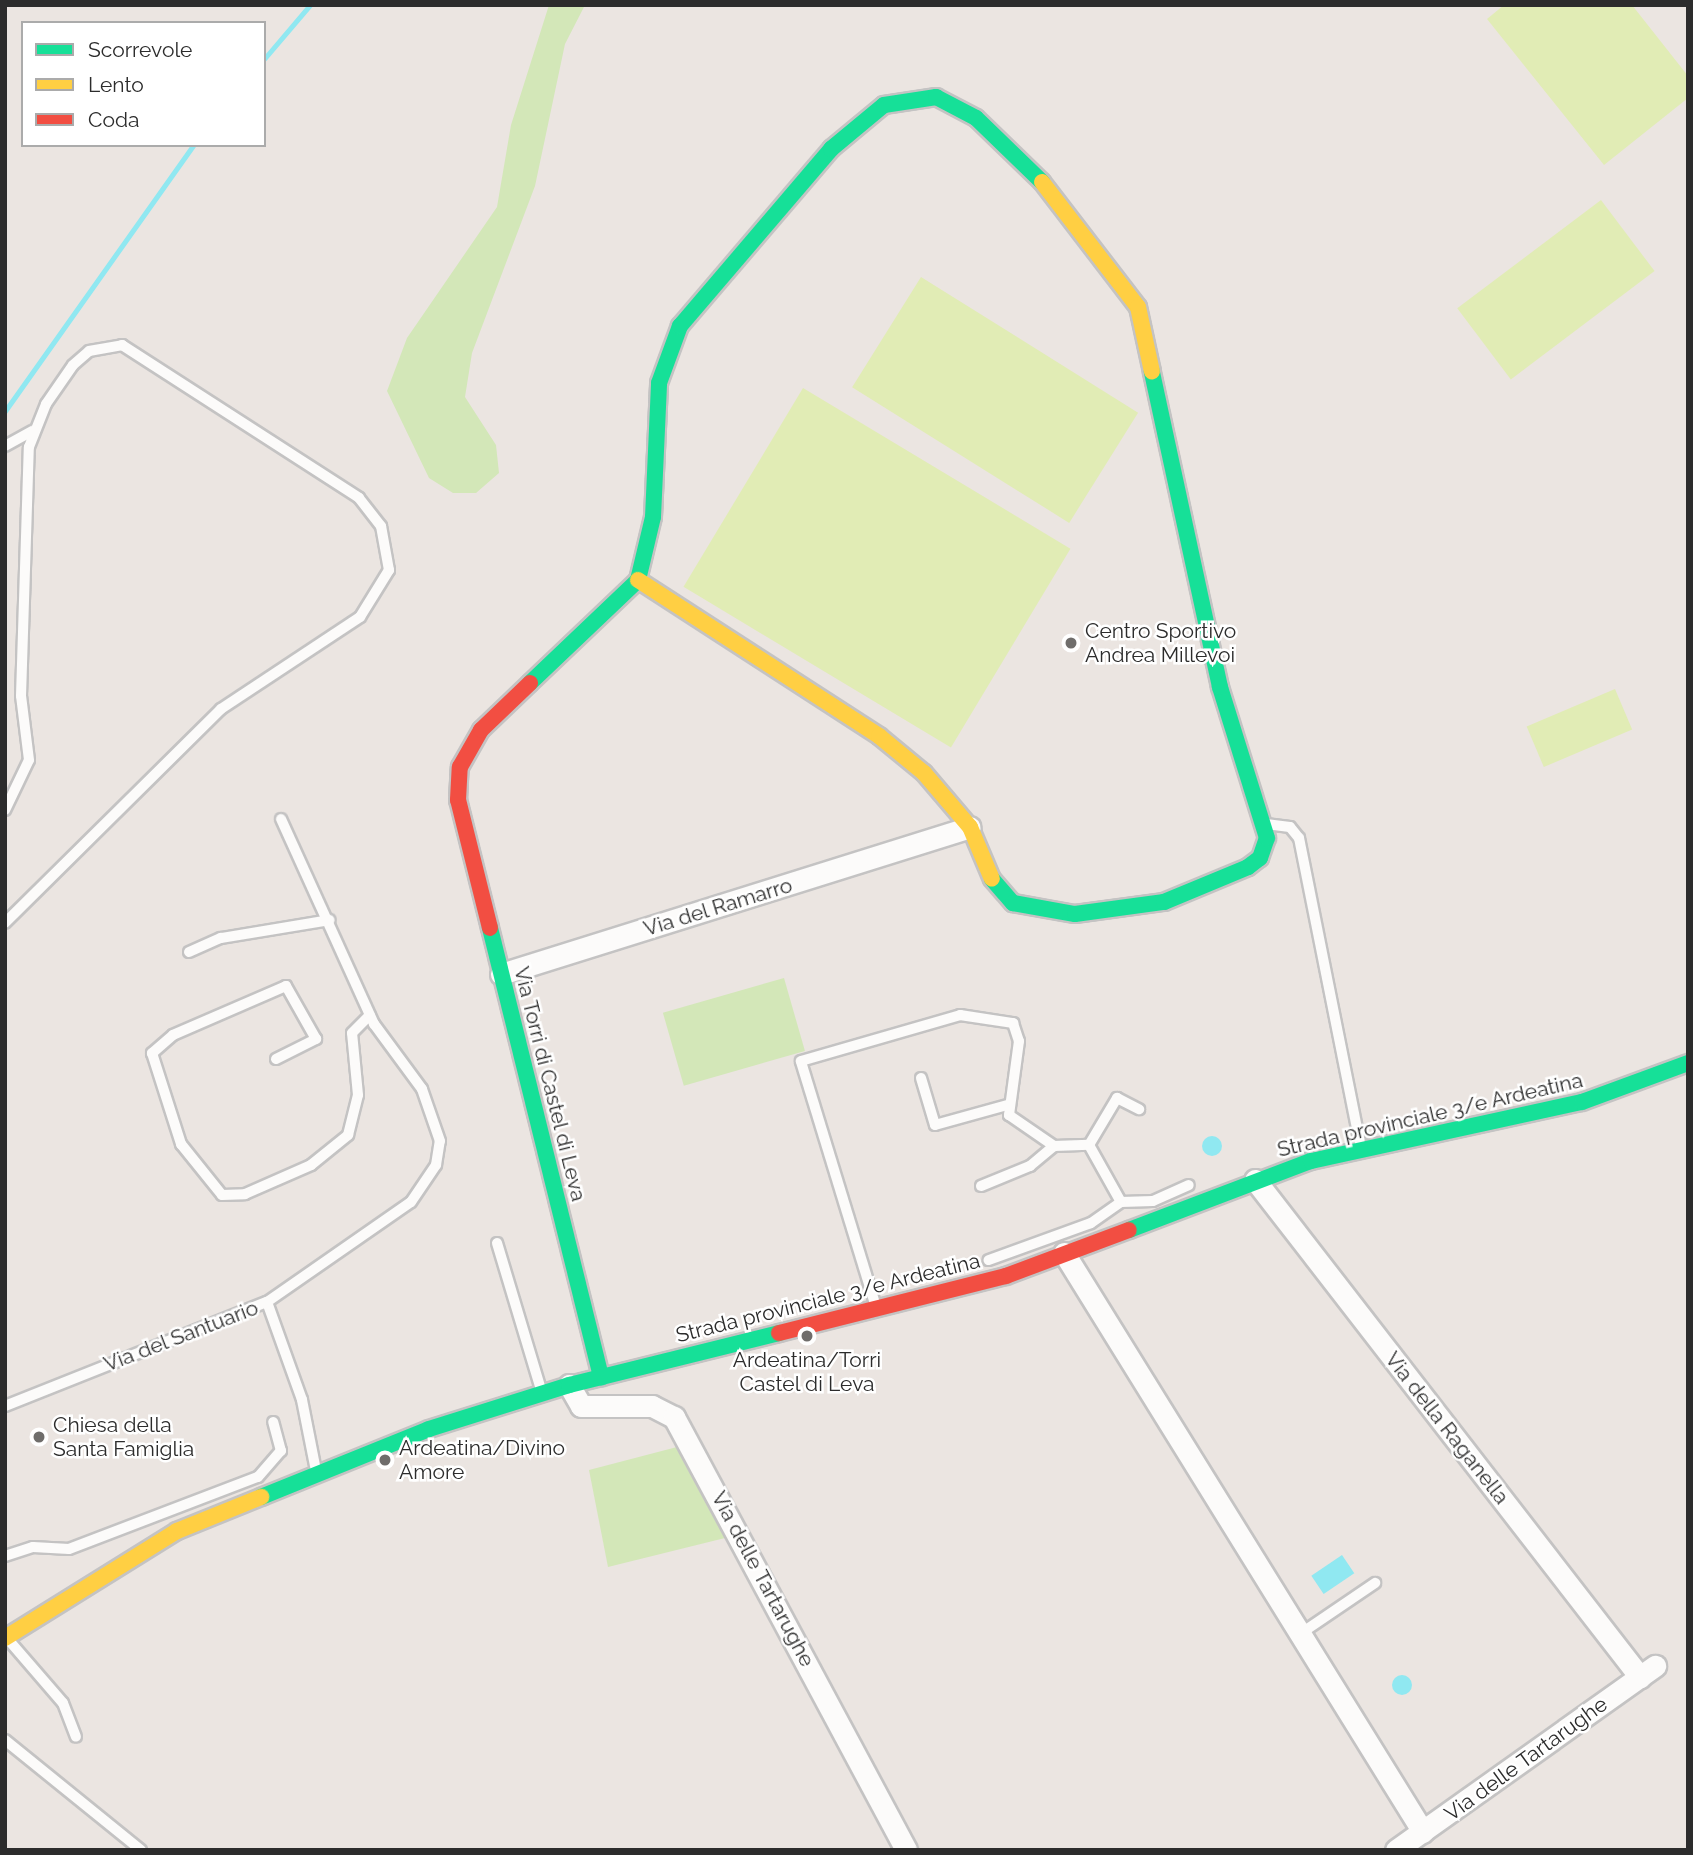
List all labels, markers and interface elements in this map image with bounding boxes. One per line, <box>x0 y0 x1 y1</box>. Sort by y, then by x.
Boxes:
legend <box>21 21 266 147</box>
text: Scorrevole <box>88 37 192 62</box>
text: Lento <box>88 72 144 97</box>
text: Coda <box>88 107 139 132</box>
place label: Centro Sportivo Andrea Millevoi <box>1085 618 1236 668</box>
marker: Centro Sportivo Andrea Millevoi <box>1063 635 1079 651</box>
street label: Via del Ramarro <box>640 872 796 942</box>
street label: Via Torri di Castel di Leva <box>509 964 591 1204</box>
street label: Strada provinciale 3/e Ardeatina <box>1275 1067 1585 1163</box>
street label: Strada provinciale 3/e Ardeatina <box>673 1248 983 1348</box>
street label: Via del Santuario <box>100 1295 262 1377</box>
marker: Ardeatina/Torri Castel di Leva <box>799 1328 815 1344</box>
place label: Ardeatina/Torri Castel di Leva <box>733 1347 881 1397</box>
street label: Via della Raganella <box>1380 1347 1514 1509</box>
place label: Chiesa della Santa Famiglia <box>53 1412 194 1462</box>
marker: Chiesa della Santa Famiglia <box>31 1429 47 1445</box>
place label: Ardeatina/Divino Amore <box>399 1435 565 1485</box>
marker: Ardeatina/Divino Amore <box>377 1452 393 1468</box>
street label: Via delle Tartarughe <box>706 1487 820 1671</box>
street label: Via delle Tartarughe <box>1440 1691 1612 1827</box>

